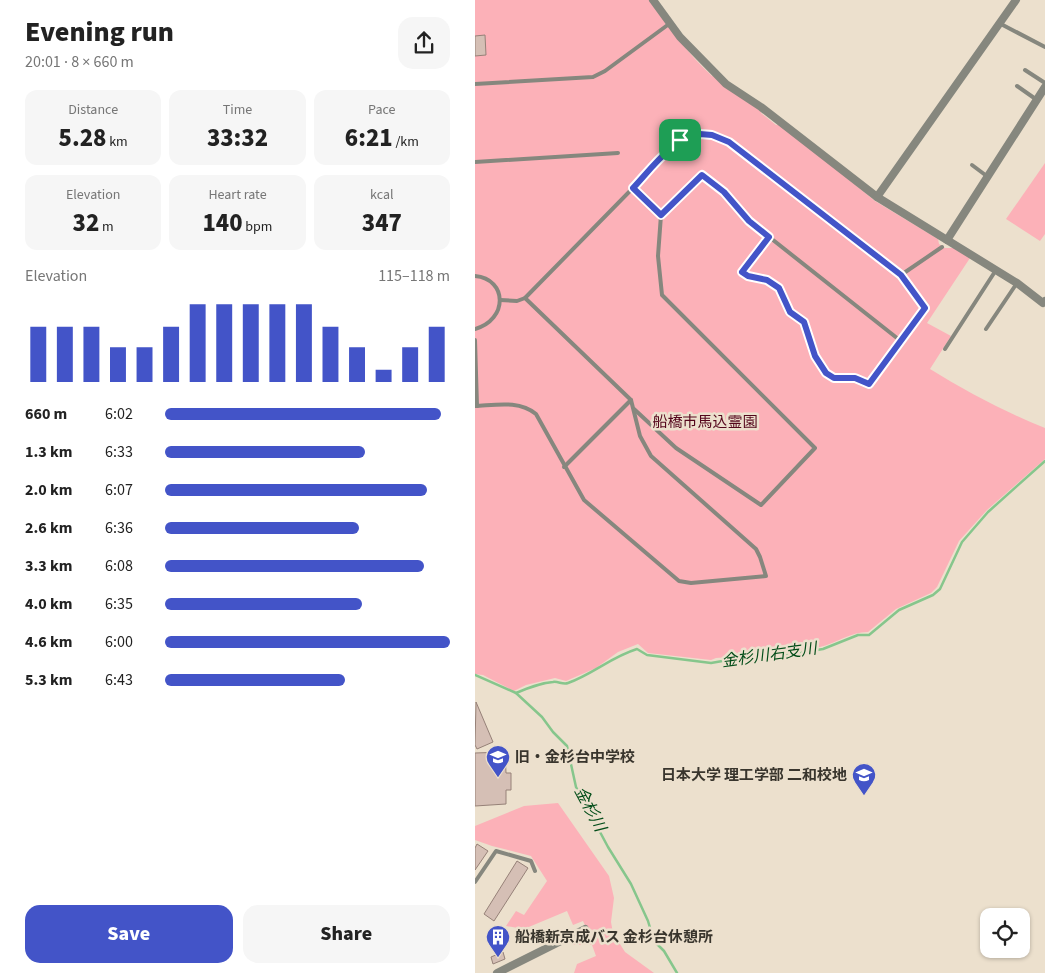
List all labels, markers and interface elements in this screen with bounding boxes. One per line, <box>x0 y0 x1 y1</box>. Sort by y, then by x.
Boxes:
text: Evening run <box>25 12 174 52</box>
button: share <box>398 17 450 69</box>
text: 20:01 · 8 × 660 m <box>25 51 134 73</box>
text: Distance <box>68 100 118 120</box>
text: Time <box>223 100 252 120</box>
text: Pace <box>368 100 396 120</box>
pin <box>659 119 701 161</box>
text: 5.28 <box>59 120 106 156</box>
text: 33:32 <box>207 120 268 156</box>
text: 6:21 <box>345 120 393 156</box>
icon: arrive <box>666 126 694 154</box>
text: km <box>106 132 128 152</box>
text: /km <box>393 132 419 152</box>
text: Elevation <box>66 185 120 205</box>
text: Heart rate <box>208 185 267 205</box>
text: kcal <box>370 185 394 205</box>
text: 32 <box>73 205 99 241</box>
text: 140 <box>203 205 243 241</box>
text: 347 <box>362 205 402 241</box>
text: m <box>99 217 114 237</box>
text: bpm <box>243 217 272 237</box>
text: Elevation <box>25 265 87 287</box>
text: 115–118 m <box>378 265 450 287</box>
text: 660 m <box>25 403 67 425</box>
text: 6:02 <box>105 403 133 425</box>
park label: 船橋市馬込霊園 <box>652 412 758 433</box>
text: 1.3 km <box>25 441 72 463</box>
text: 6:33 <box>105 441 133 463</box>
text: 2.0 km <box>25 479 72 501</box>
text: 6:07 <box>105 479 133 501</box>
text: 2.6 km <box>25 517 72 539</box>
text: 6:36 <box>105 517 133 539</box>
text: 3.3 km <box>25 555 72 577</box>
text: 6:08 <box>105 555 133 577</box>
text: 4.0 km <box>25 593 72 615</box>
text: 6:35 <box>105 593 133 615</box>
text: 4.6 km <box>25 631 72 653</box>
text: 6:00 <box>105 631 133 653</box>
water label: 金杉川右支川 <box>720 637 820 673</box>
text: 5.3 km <box>25 669 72 691</box>
text: 6:43 <box>105 669 133 691</box>
school or university icon: 旧・金杉台中学校 <box>485 744 511 778</box>
place label: 旧・金杉台中学校 <box>515 747 635 768</box>
school or university icon: 日本大学 理工学部 二和校地 <box>851 762 877 796</box>
place label: 日本大学 理工学部 二和校地 <box>661 765 847 786</box>
water label: 金杉川 <box>569 783 612 837</box>
button: Save <box>25 905 233 963</box>
button: Share <box>243 905 450 963</box>
map controls <box>980 908 1030 958</box>
button: locate <box>980 908 1030 958</box>
building icon: 船橋新京成バス 金杉台休憩所 <box>485 924 511 958</box>
place label: 船橋新京成バス 金杉台休憩所 <box>515 927 713 948</box>

